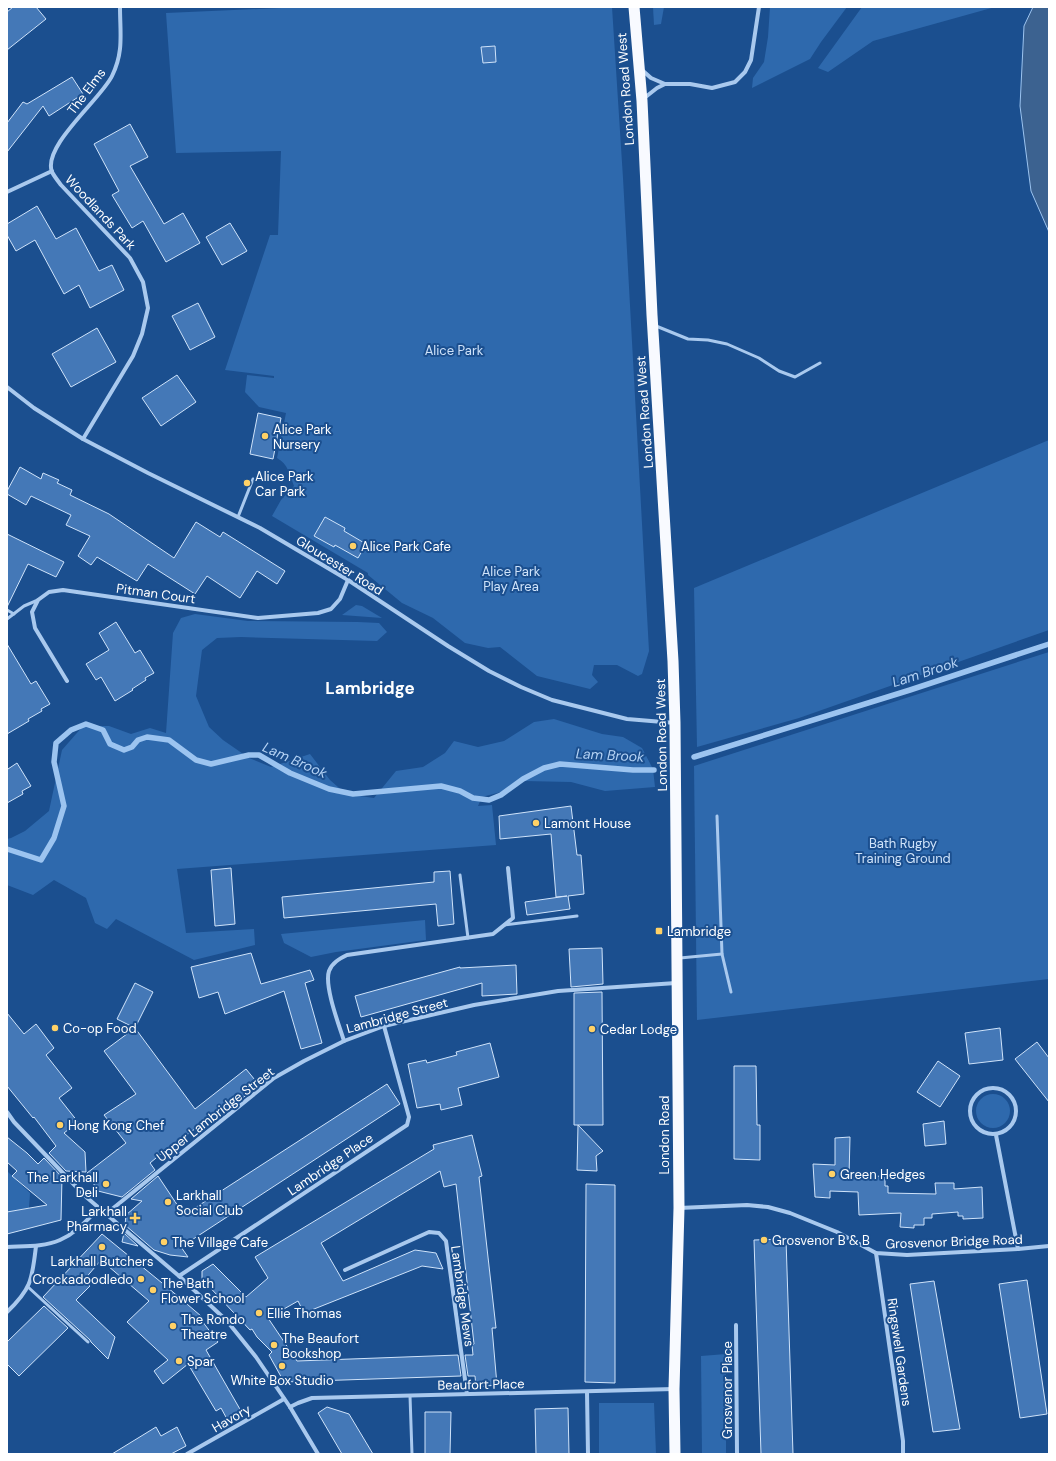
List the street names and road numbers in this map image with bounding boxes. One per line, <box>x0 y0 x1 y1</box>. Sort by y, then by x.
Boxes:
street label: London Road West <box>613 32 638 146</box>
street label: The Elms <box>63 65 109 118</box>
street label: Woodlands Park <box>61 171 140 254</box>
street label: London Road West <box>632 355 657 469</box>
street label: Gloucester Road <box>293 532 387 599</box>
street label: Pitman Court <box>115 580 197 607</box>
street label: London Road West <box>652 678 671 792</box>
street label: Lambridge Street <box>345 994 450 1037</box>
street label: Upper Lambridge Street <box>153 1063 278 1166</box>
street label: London Road <box>656 1096 673 1174</box>
street label: Lambridge Place <box>284 1129 376 1199</box>
street label: Grosvenor Bridge Road <box>885 1231 1023 1252</box>
street label: Lambridge Mews <box>447 1244 478 1348</box>
street label: Ringswell Gardens <box>883 1297 916 1407</box>
street label: Grosvenor Place <box>719 1341 736 1439</box>
street label: Beaufort Place <box>437 1375 525 1394</box>
street label: Havory <box>209 1401 254 1436</box>

